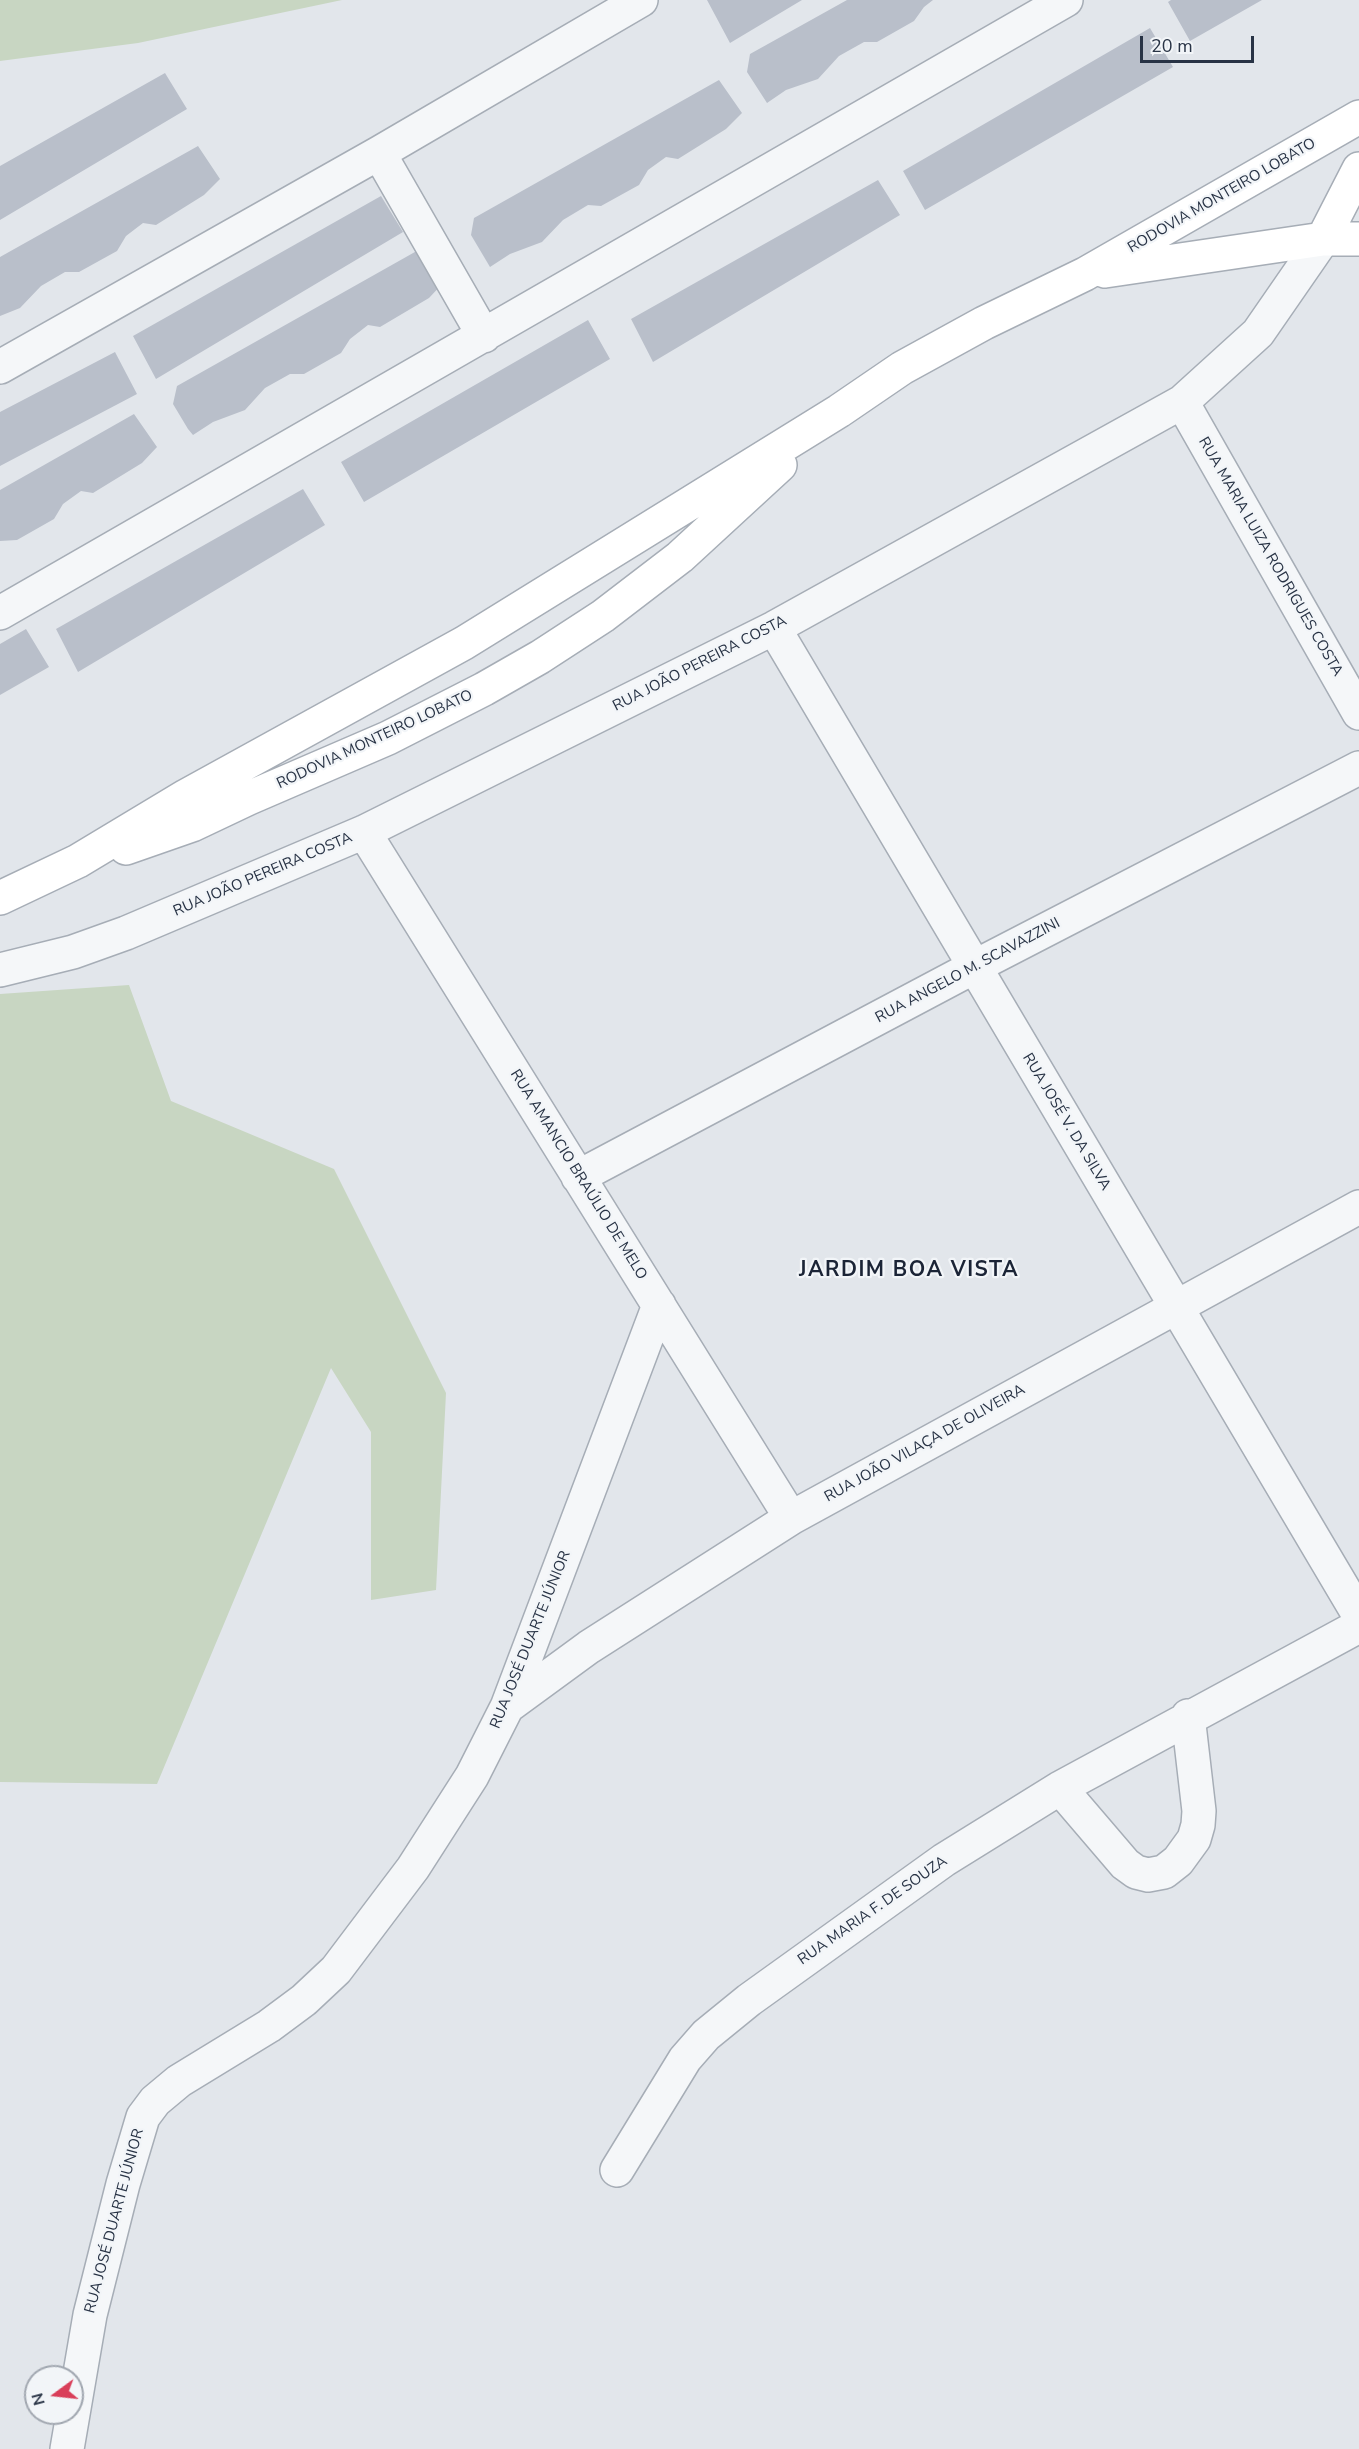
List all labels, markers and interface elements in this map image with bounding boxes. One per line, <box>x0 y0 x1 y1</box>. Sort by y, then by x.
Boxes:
scale bar <box>1143 24 1257 62</box>
text: 20 m <box>1151 34 1193 58</box>
street label: RODOVIA MONTEIRO LOBATO <box>1125 135 1319 257</box>
street label: RUA MARIA LUIZA RODRIGUES COSTA <box>1194 434 1346 680</box>
street label: RUA JOÃO PEREIRA COSTA <box>610 612 790 716</box>
street label: RODOVIA MONTEIRO LOBATO <box>274 687 476 793</box>
street label: RUA JOÃO PEREIRA COSTA <box>171 829 355 921</box>
street label: RUA ANGELO M. SCAVAZZINI <box>873 915 1063 1027</box>
street label: RUA JOSÉ V. DA SILVA <box>1018 1050 1114 1194</box>
street label: RUA AMANCIO BRAÚLIO DE MELO <box>506 1067 650 1283</box>
district label: JARDIM BOA VISTA <box>799 1258 1019 1284</box>
street label: RUA JOÃO VILAÇA DE OLIVEIRA <box>822 1381 1028 1507</box>
street label: RUA JOSÉ DUARTE JÚNIOR <box>487 1548 575 1732</box>
street label: RUA MARIA F. DE SOUZA <box>795 1853 951 1969</box>
street label: RUA JOSÉ DUARTE JÚNIOR <box>82 2127 148 2315</box>
north arrow <box>24 2365 84 2425</box>
text: N <box>26 2391 51 2408</box>

